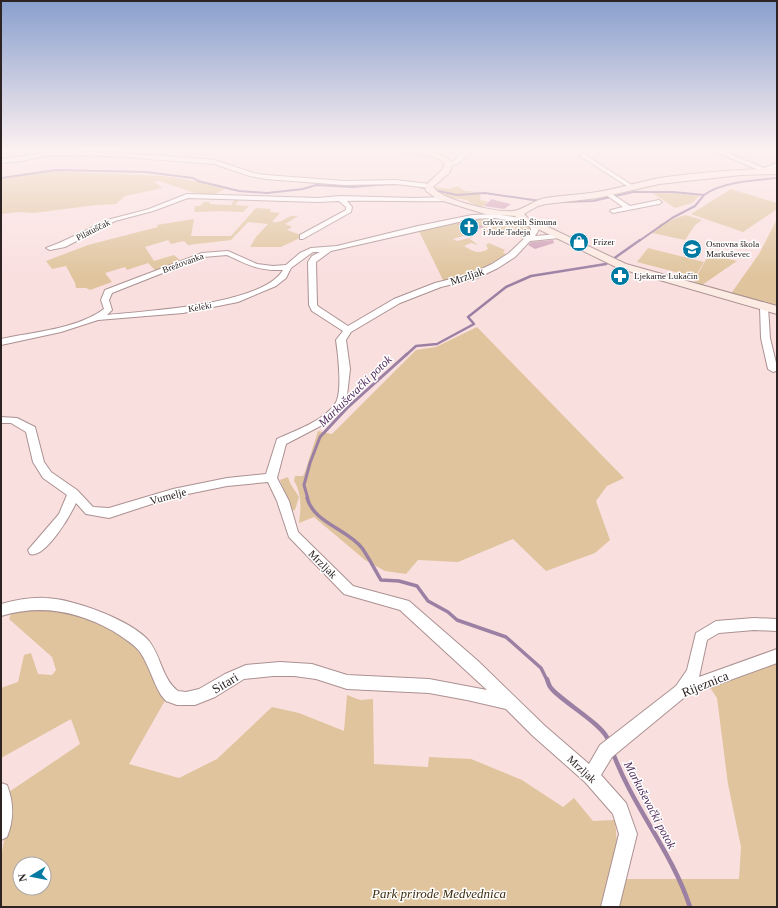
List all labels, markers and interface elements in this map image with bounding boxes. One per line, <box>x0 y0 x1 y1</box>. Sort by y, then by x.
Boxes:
church icon: crkva svetih Šimuna i Jude Tadeja <box>458 216 480 238</box>
street label: Pilatuščak <box>74 217 112 243</box>
place label: crkva svetih Šimuna i Jude Tadeja <box>483 217 557 237</box>
shop icon: Frizer <box>568 231 590 253</box>
place label: Frizer <box>593 237 615 247</box>
school or university icon: Osnovna škola Markuševec <box>681 238 703 260</box>
place label: Osnovna škola Markuševec <box>706 239 759 259</box>
street label: Brežovanka <box>161 251 205 275</box>
street label: Mrzljak <box>449 264 486 287</box>
pharmacy icon: Ljekarne Lukačin <box>609 265 631 287</box>
place label: Ljekarne Lukačin <box>634 271 698 281</box>
street label: Keleki <box>187 300 213 314</box>
water label: Markuševački potok <box>315 352 395 430</box>
street label: Vumelje <box>148 485 188 507</box>
street label: Mrzljak <box>306 547 340 581</box>
street label: Rijeznica <box>679 668 731 700</box>
street label: Sitari <box>209 669 241 697</box>
street label: Mrzljak <box>565 753 599 786</box>
water label: Markuševački potok <box>621 758 679 852</box>
north arrow <box>12 856 52 896</box>
text: N <box>16 873 29 883</box>
park label: Park prirode Medvednica <box>371 886 506 901</box>

